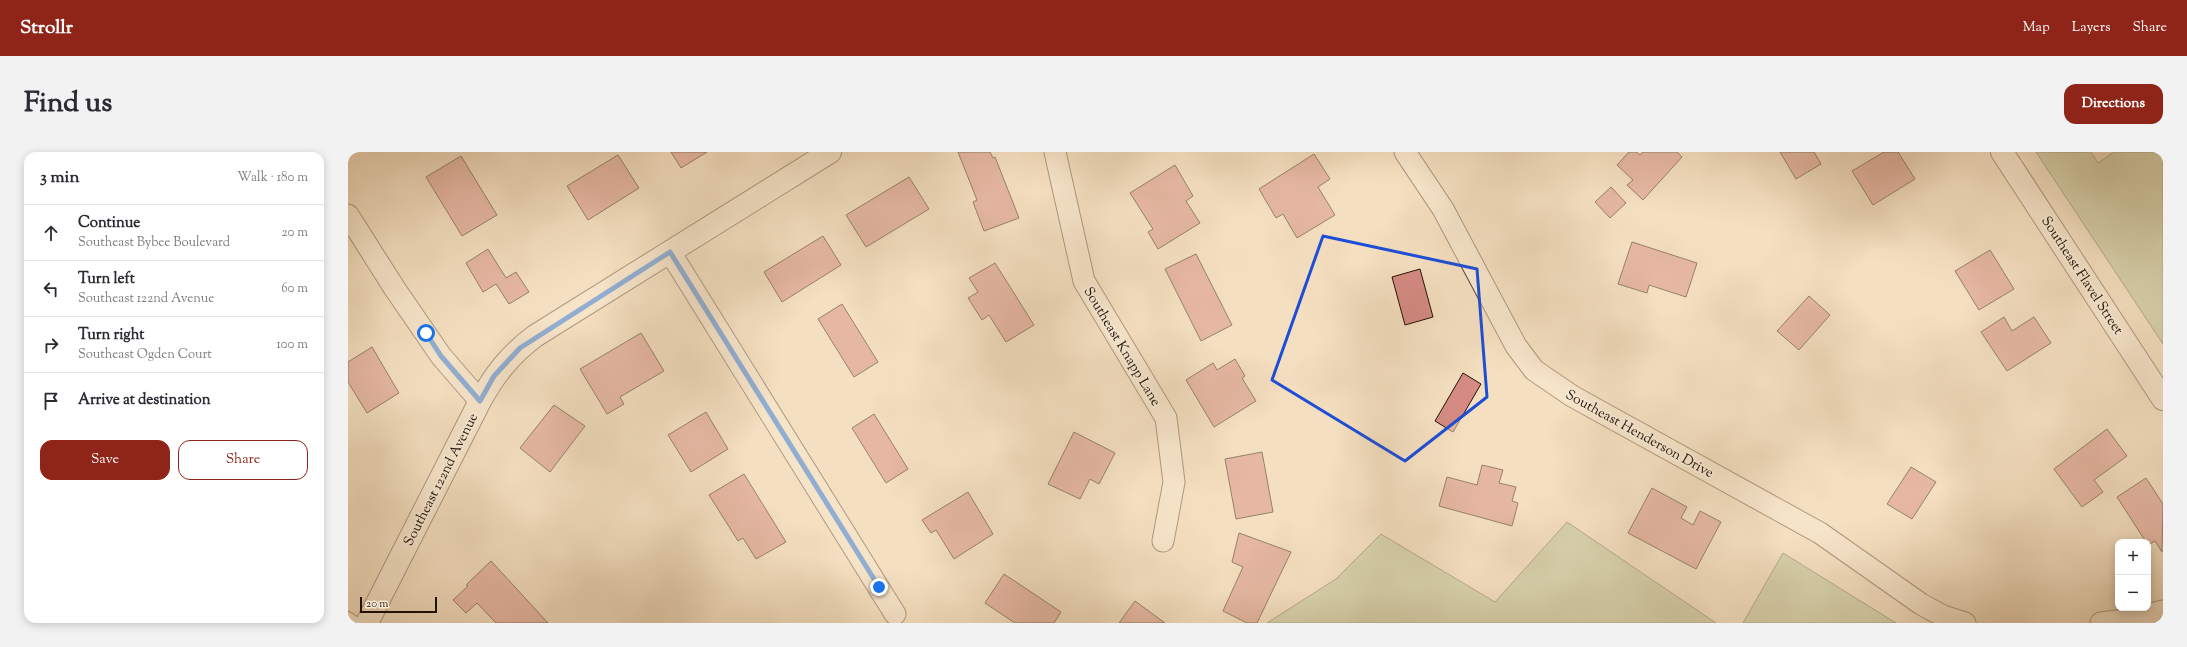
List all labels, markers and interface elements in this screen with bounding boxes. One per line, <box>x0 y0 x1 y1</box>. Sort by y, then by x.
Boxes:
text: Strollr <box>20 15 73 42</box>
text: Map <box>2023 18 2050 38</box>
text: Layers <box>2072 18 2110 38</box>
text: Share <box>2132 18 2167 38</box>
text: Find us <box>24 84 112 124</box>
button: Directions <box>2064 84 2163 124</box>
text: 3 min <box>40 166 79 190</box>
text: Walk · 180 m <box>237 169 308 187</box>
text: Continue <box>78 213 140 234</box>
street label: Southeast Flavel Street <box>2035 213 2127 339</box>
icon: ahead <box>40 222 62 244</box>
text: 20 m <box>282 224 308 242</box>
text: Southeast Bybee Boulevard <box>78 234 230 252</box>
text: Turn left <box>78 269 135 290</box>
icon: left <box>40 278 62 300</box>
text: 60 m <box>281 280 308 298</box>
street label: Southeast Knapp Lane <box>1078 284 1165 410</box>
text: Southeast 122nd Avenue <box>78 290 214 308</box>
route start <box>417 324 435 342</box>
text: Turn right <box>78 325 144 346</box>
icon: right <box>40 334 62 356</box>
text: 100 m <box>276 336 308 354</box>
text: Southeast Ogden Court <box>78 346 212 364</box>
street label: Southeast Henderson Drive <box>1561 386 1717 484</box>
icon: arrive <box>40 390 62 412</box>
text: Arrive at destination <box>78 390 211 411</box>
street label: Southeast 122nd Avenue <box>400 410 484 550</box>
button: Save <box>40 440 170 480</box>
button: Share <box>178 440 308 480</box>
map controls <box>2115 539 2151 611</box>
button: + <box>2115 539 2151 575</box>
button: − <box>2115 575 2151 611</box>
route end <box>870 578 888 596</box>
scale bar <box>360 595 437 614</box>
text: 20 m <box>366 596 388 612</box>

